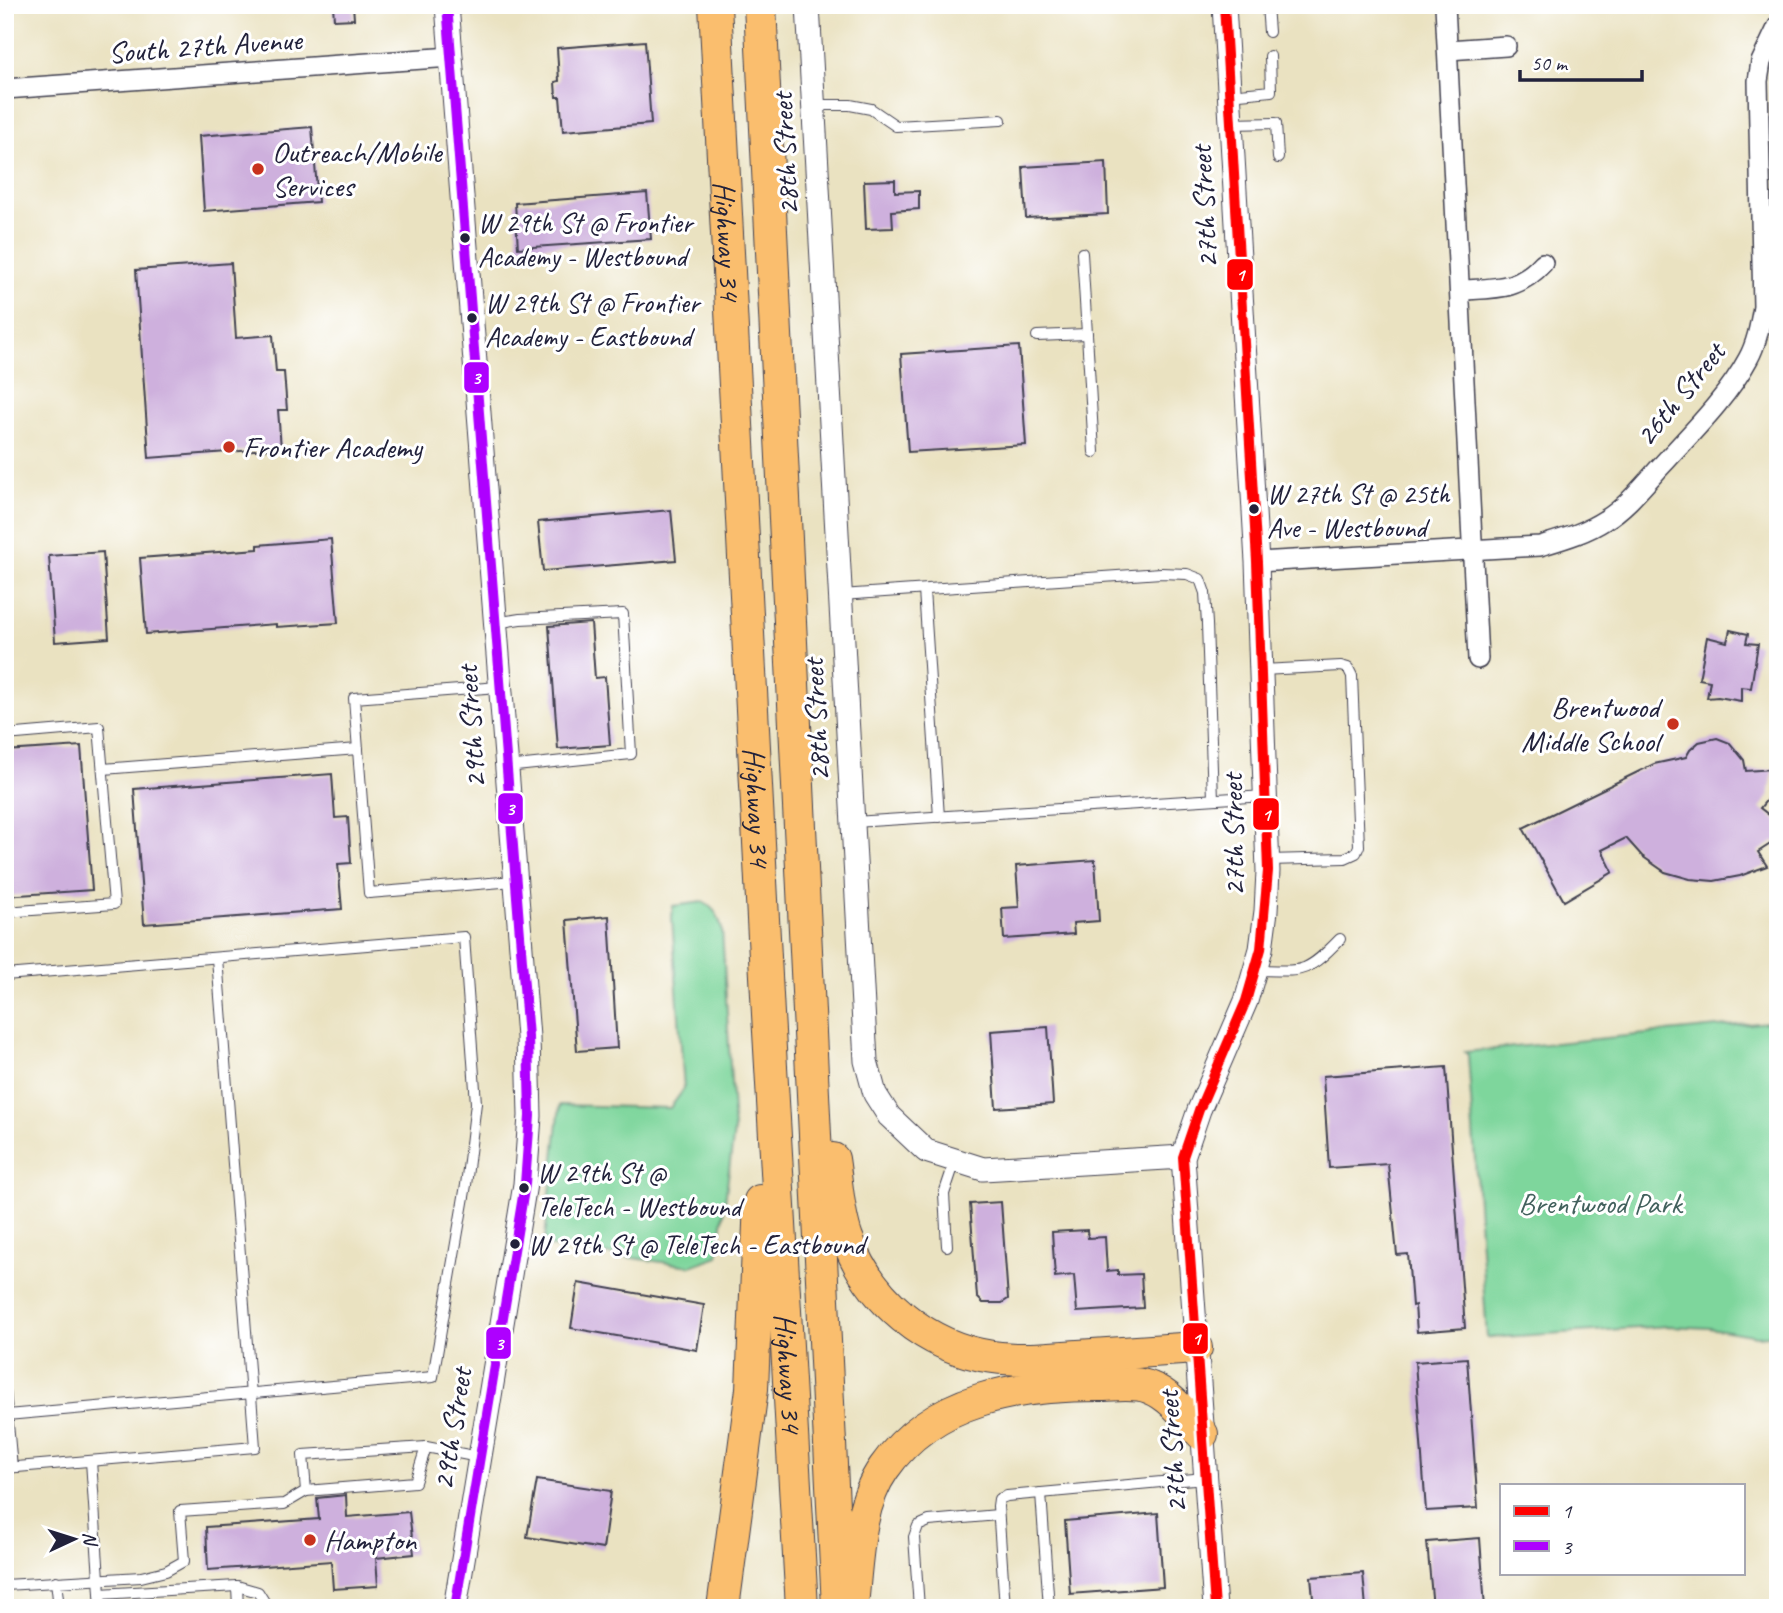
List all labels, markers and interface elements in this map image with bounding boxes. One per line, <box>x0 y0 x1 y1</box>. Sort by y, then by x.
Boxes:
street label: South 27th Avenue <box>107 20 305 72</box>
scale bar <box>1520 38 1643 82</box>
text: 50 m <box>1531 50 1569 76</box>
street label: 28th Street <box>763 89 807 216</box>
place label: Outreach/Mobile Services <box>272 133 444 205</box>
street label: 27th Street <box>1182 142 1226 269</box>
marker: Outreach/Mobile Services <box>250 161 266 177</box>
street label: Highway 34 <box>705 180 750 304</box>
place label: W 29th St @ Frontier Academy - Westbound <box>478 205 695 274</box>
marker: W 29th St @ Frontier Academy - Westbound <box>458 231 472 245</box>
line badge: 1 <box>1226 258 1254 291</box>
text: 1 <box>1236 263 1247 287</box>
place label: W 29th St @ Frontier Academy - Eastbound <box>485 285 702 354</box>
marker: W 29th St @ Frontier Academy - Eastbound <box>465 311 479 325</box>
street label: 26th Street <box>1627 332 1735 454</box>
line badge: 3 <box>463 361 490 394</box>
text: 3 <box>472 366 483 390</box>
place label: Frontier Academy <box>243 428 424 466</box>
marker: Frontier Academy <box>221 439 237 455</box>
place label: W 27th St @ 25th Ave - Westbound <box>1267 476 1451 545</box>
marker: W 27th St @ 25th Ave - Westbound <box>1247 502 1261 516</box>
street label: 28th Street <box>794 655 838 782</box>
street label: 29th Street <box>448 661 494 789</box>
place label: Brentwood Middle School <box>1521 688 1664 760</box>
marker: Brentwood Middle School <box>1665 716 1681 732</box>
street label: Highway 34 <box>735 746 779 870</box>
street label: 27th Street <box>1213 770 1253 897</box>
line badge: 3 <box>497 792 524 825</box>
text: 3 <box>506 797 517 821</box>
line badge: 1 <box>1252 797 1280 831</box>
text: 1 <box>1262 803 1273 827</box>
place label: W 29th St @ TeleTech - Westbound <box>537 1155 745 1224</box>
marker: W 29th St @ TeleTech - Westbound <box>517 1181 531 1195</box>
park label: Brentwood Park <box>1519 1184 1683 1222</box>
place label: W 29th St @ TeleTech - Eastbound <box>528 1227 868 1262</box>
marker: W 29th St @ TeleTech - Eastbound <box>508 1237 522 1251</box>
street label: Highway 34 <box>766 1312 811 1436</box>
line badge: 1 <box>1182 1322 1209 1355</box>
line badge: 3 <box>485 1326 512 1360</box>
text: 1 <box>1192 1327 1203 1351</box>
text: 3 <box>495 1332 506 1356</box>
street label: 29th Street <box>424 1362 481 1492</box>
street label: 27th Street <box>1149 1386 1195 1514</box>
legend <box>1500 1484 1744 1574</box>
text: 1 <box>1562 1498 1573 1524</box>
north arrow <box>38 1504 108 1574</box>
place label: Hampton <box>324 1521 418 1559</box>
text: N <box>78 1531 103 1548</box>
marker: Hampton <box>302 1532 318 1548</box>
text: 3 <box>1562 1534 1573 1560</box>

